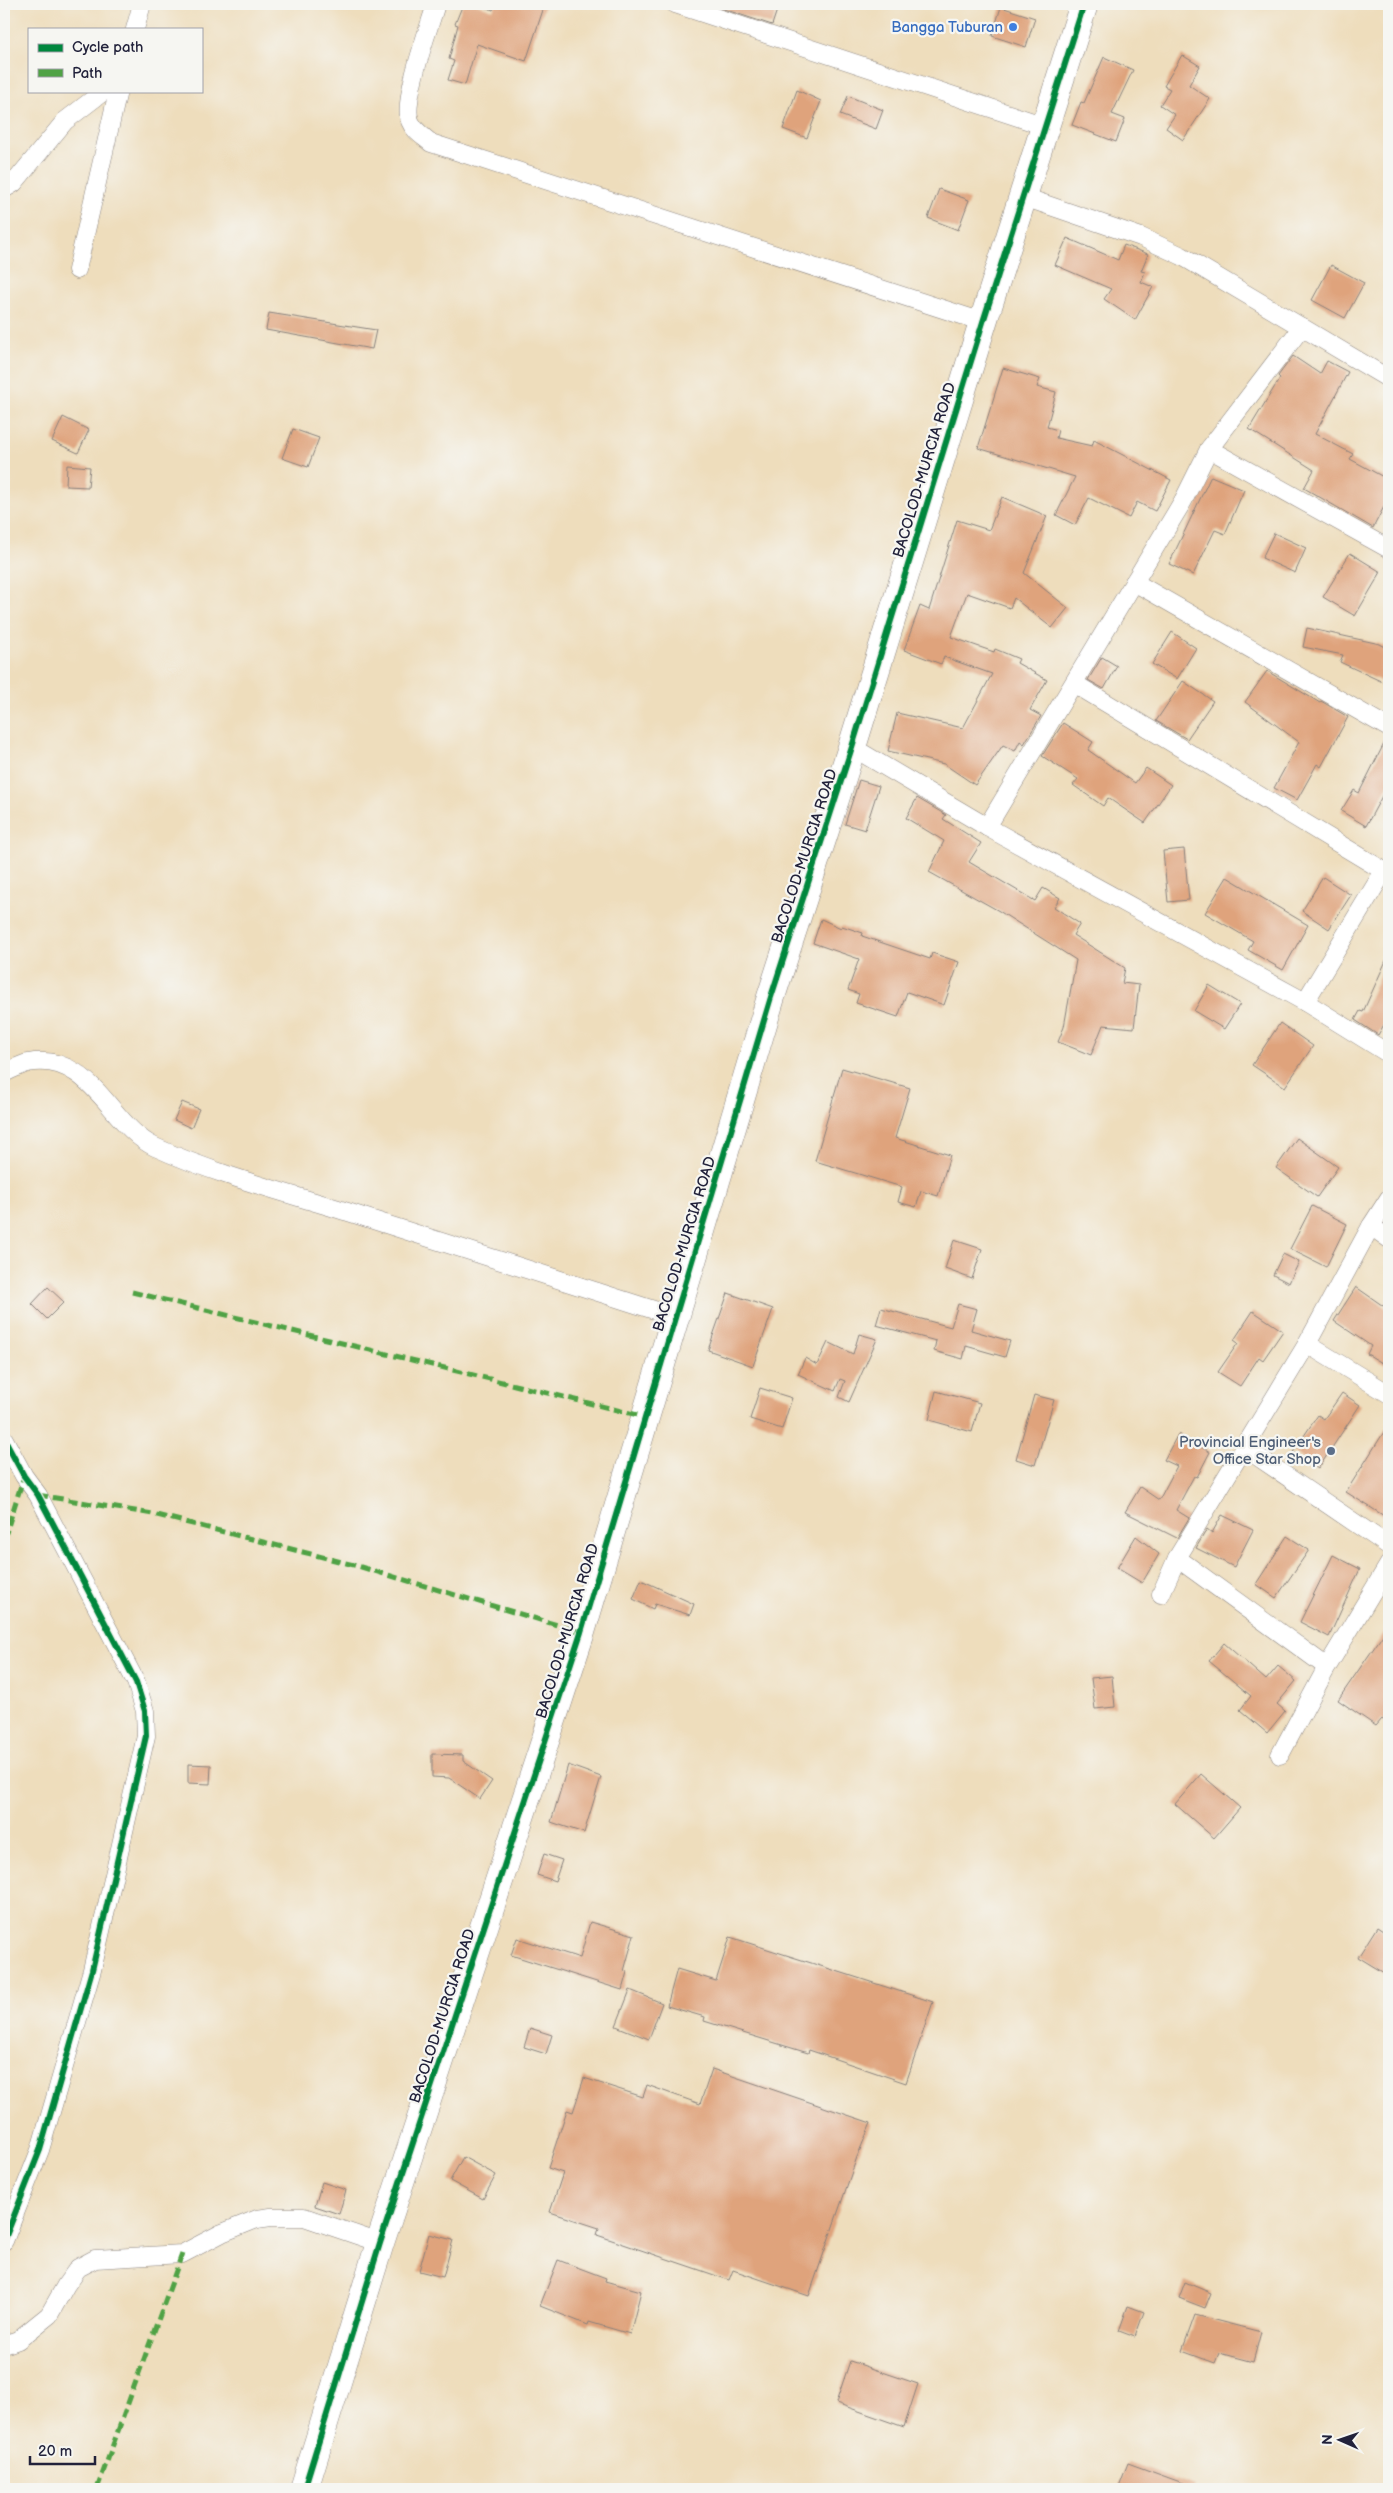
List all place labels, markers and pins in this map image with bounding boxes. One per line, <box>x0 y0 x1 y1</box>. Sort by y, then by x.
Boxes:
place label: Bangga Tuburan <box>891 18 1003 37</box>
marker: Bangga Tuburan <box>1007 21 1019 33</box>
place label: Provincial Engineer's Office Star Shop <box>1179 1433 1322 1469</box>
marker: Provincial Engineer's Office Star Shop <box>1325 1445 1337 1457</box>

